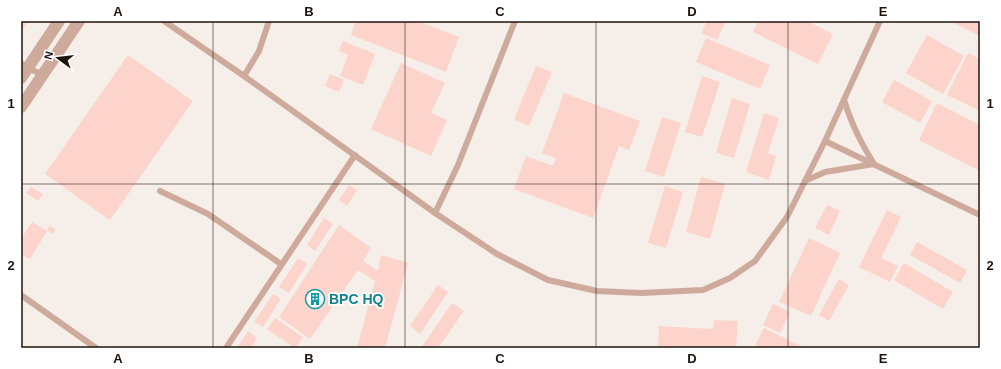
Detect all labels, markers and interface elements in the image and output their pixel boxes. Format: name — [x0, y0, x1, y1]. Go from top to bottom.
text: A — [113, 4, 123, 19]
text: B — [304, 4, 314, 19]
text: C — [495, 4, 505, 19]
text: D — [687, 4, 697, 19]
text: E — [879, 4, 888, 19]
north arrow — [38, 38, 78, 78]
text: N — [42, 50, 55, 61]
text: 1 — [7, 96, 15, 111]
text: 1 — [986, 96, 994, 111]
text: 2 — [7, 258, 15, 273]
text: 2 — [986, 258, 994, 273]
building icon: BPC HQ — [304, 288, 326, 310]
place label: BPC HQ — [329, 291, 384, 307]
text: A — [113, 351, 123, 366]
text: B — [304, 351, 314, 366]
text: C — [495, 351, 505, 366]
text: D — [687, 351, 697, 366]
text: E — [879, 351, 888, 366]

